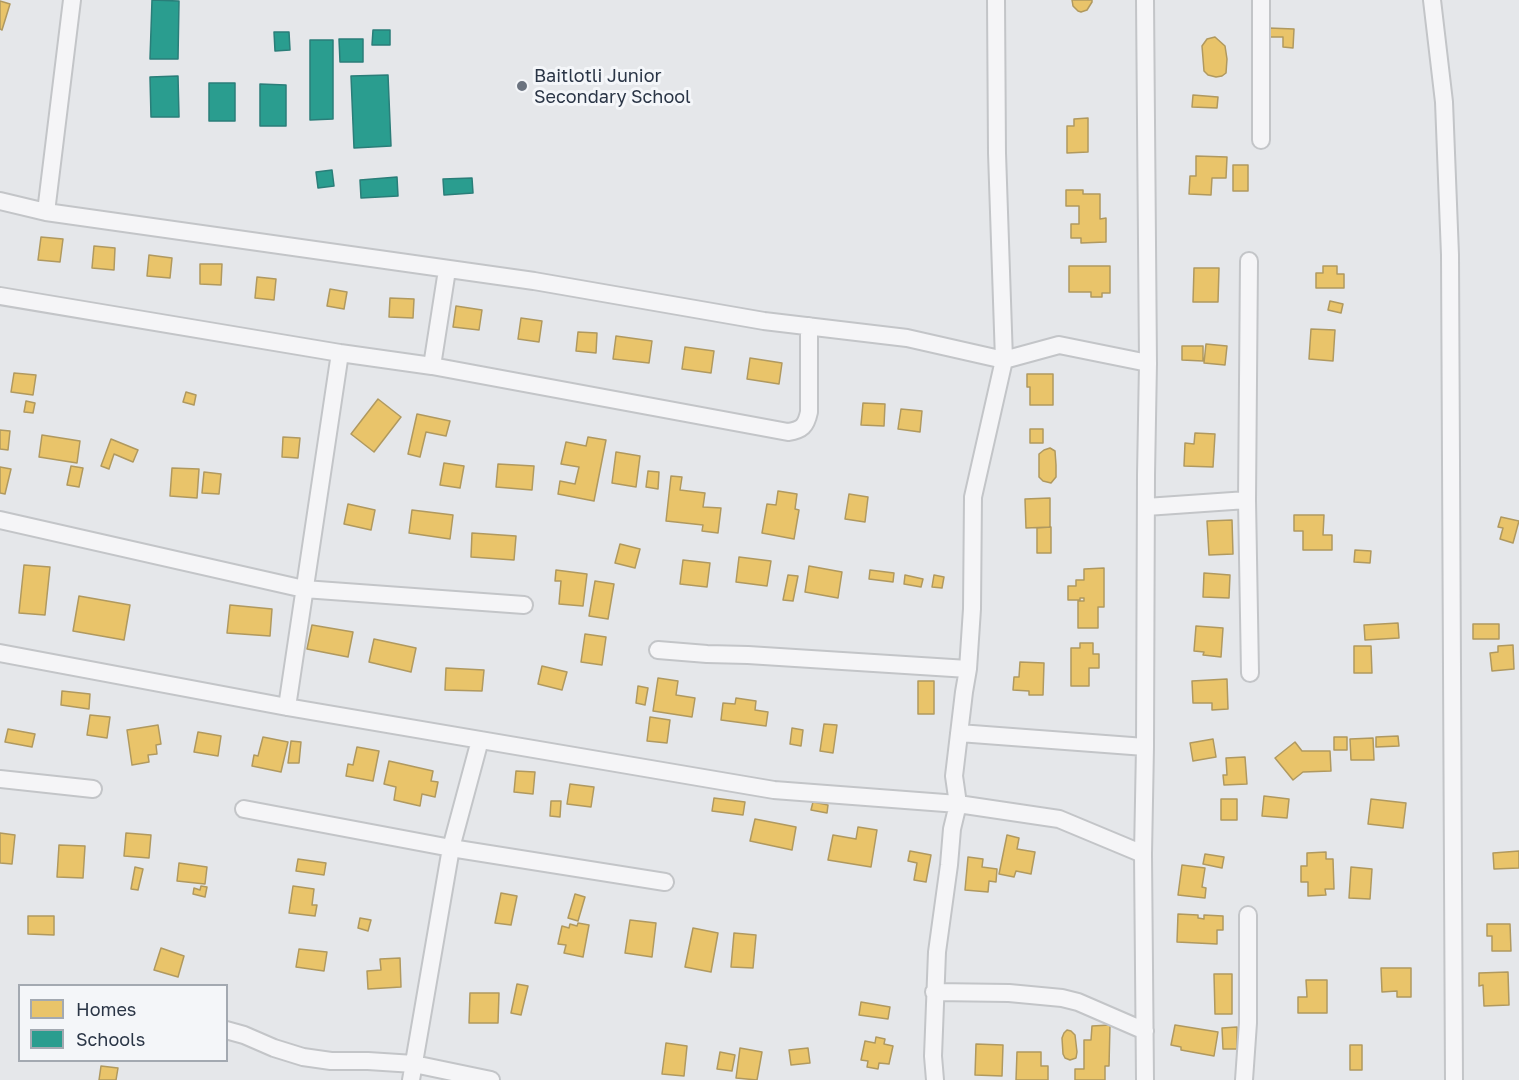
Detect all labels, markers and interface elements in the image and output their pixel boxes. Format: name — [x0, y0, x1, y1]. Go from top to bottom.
place label: Baitlotli Junior Secondary School — [534, 65, 691, 107]
marker: Baitlotli Junior Secondary School — [515, 79, 529, 93]
legend — [18, 984, 228, 1062]
text: Homes — [76, 998, 136, 1020]
text: Schools — [76, 1028, 145, 1050]

